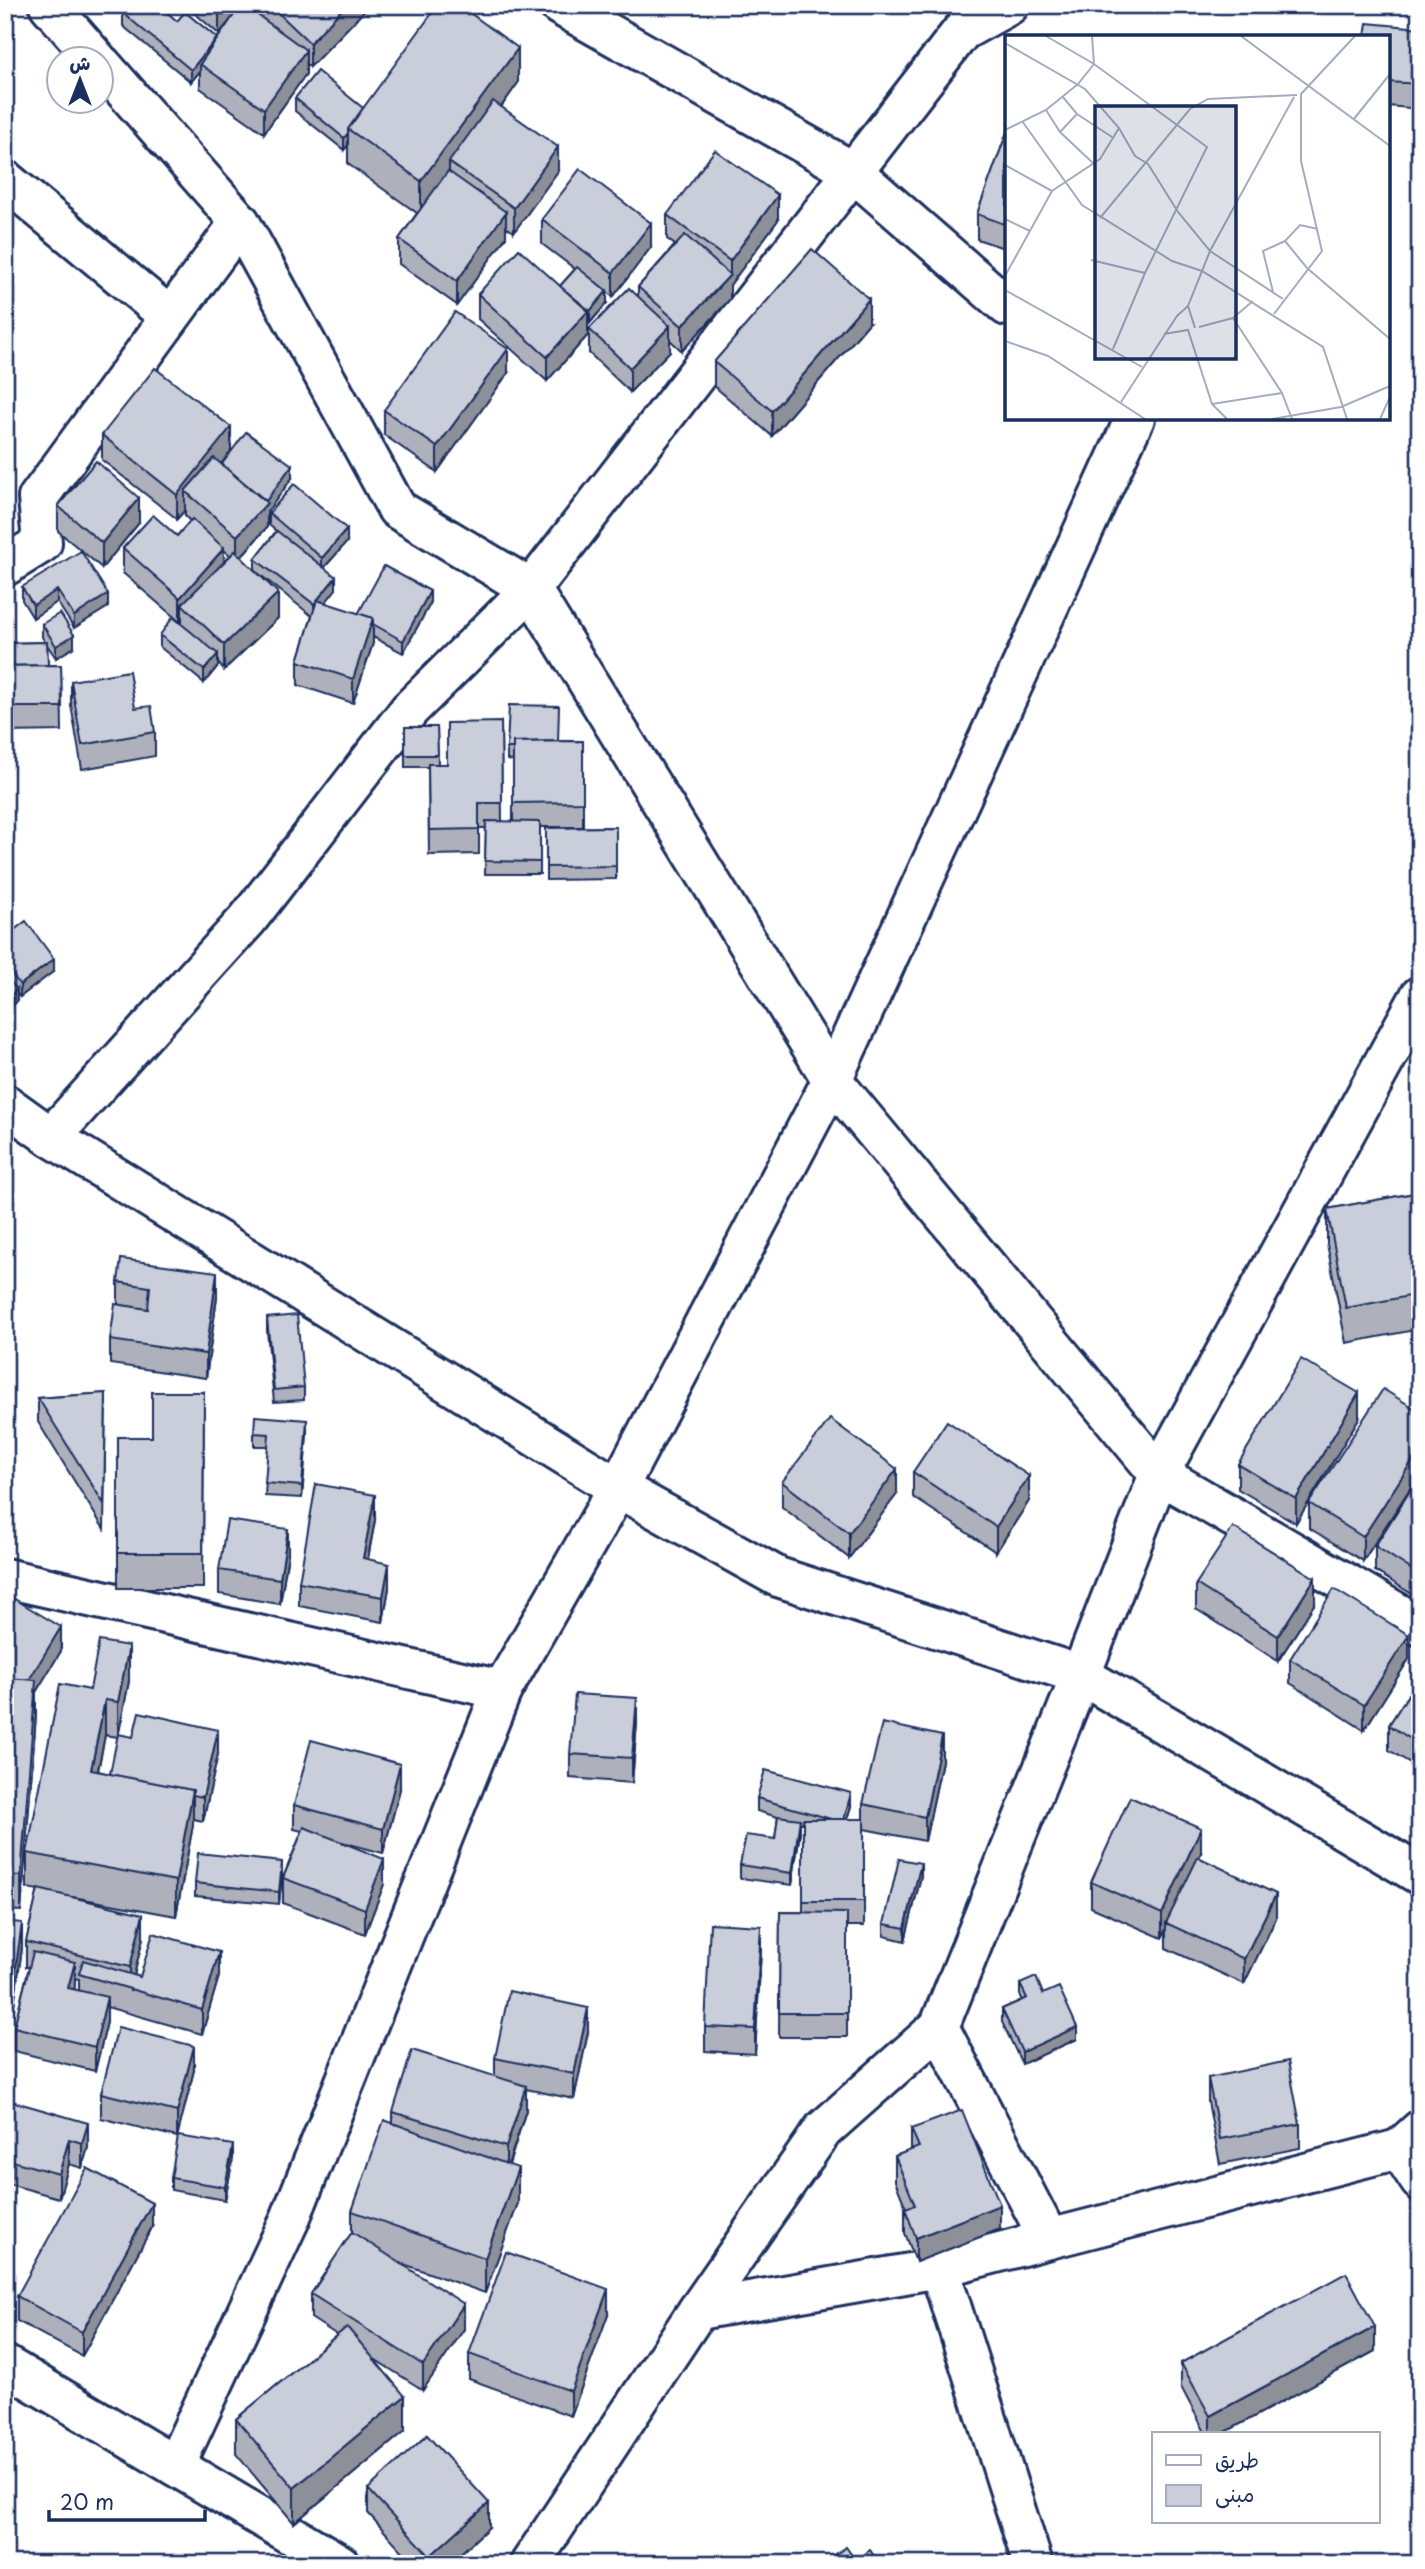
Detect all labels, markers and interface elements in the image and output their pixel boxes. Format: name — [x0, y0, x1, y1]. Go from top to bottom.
inset map — [1005, 35, 1390, 420]
north arrow — [46, 46, 116, 116]
text: ش — [70, 48, 91, 76]
legend — [1152, 2432, 1380, 2524]
text: طريق — [1215, 2443, 1259, 2475]
text: مبنى — [1215, 2477, 1254, 2509]
scale bar — [49, 2478, 205, 2522]
text: 20 m — [60, 2485, 114, 2517]

